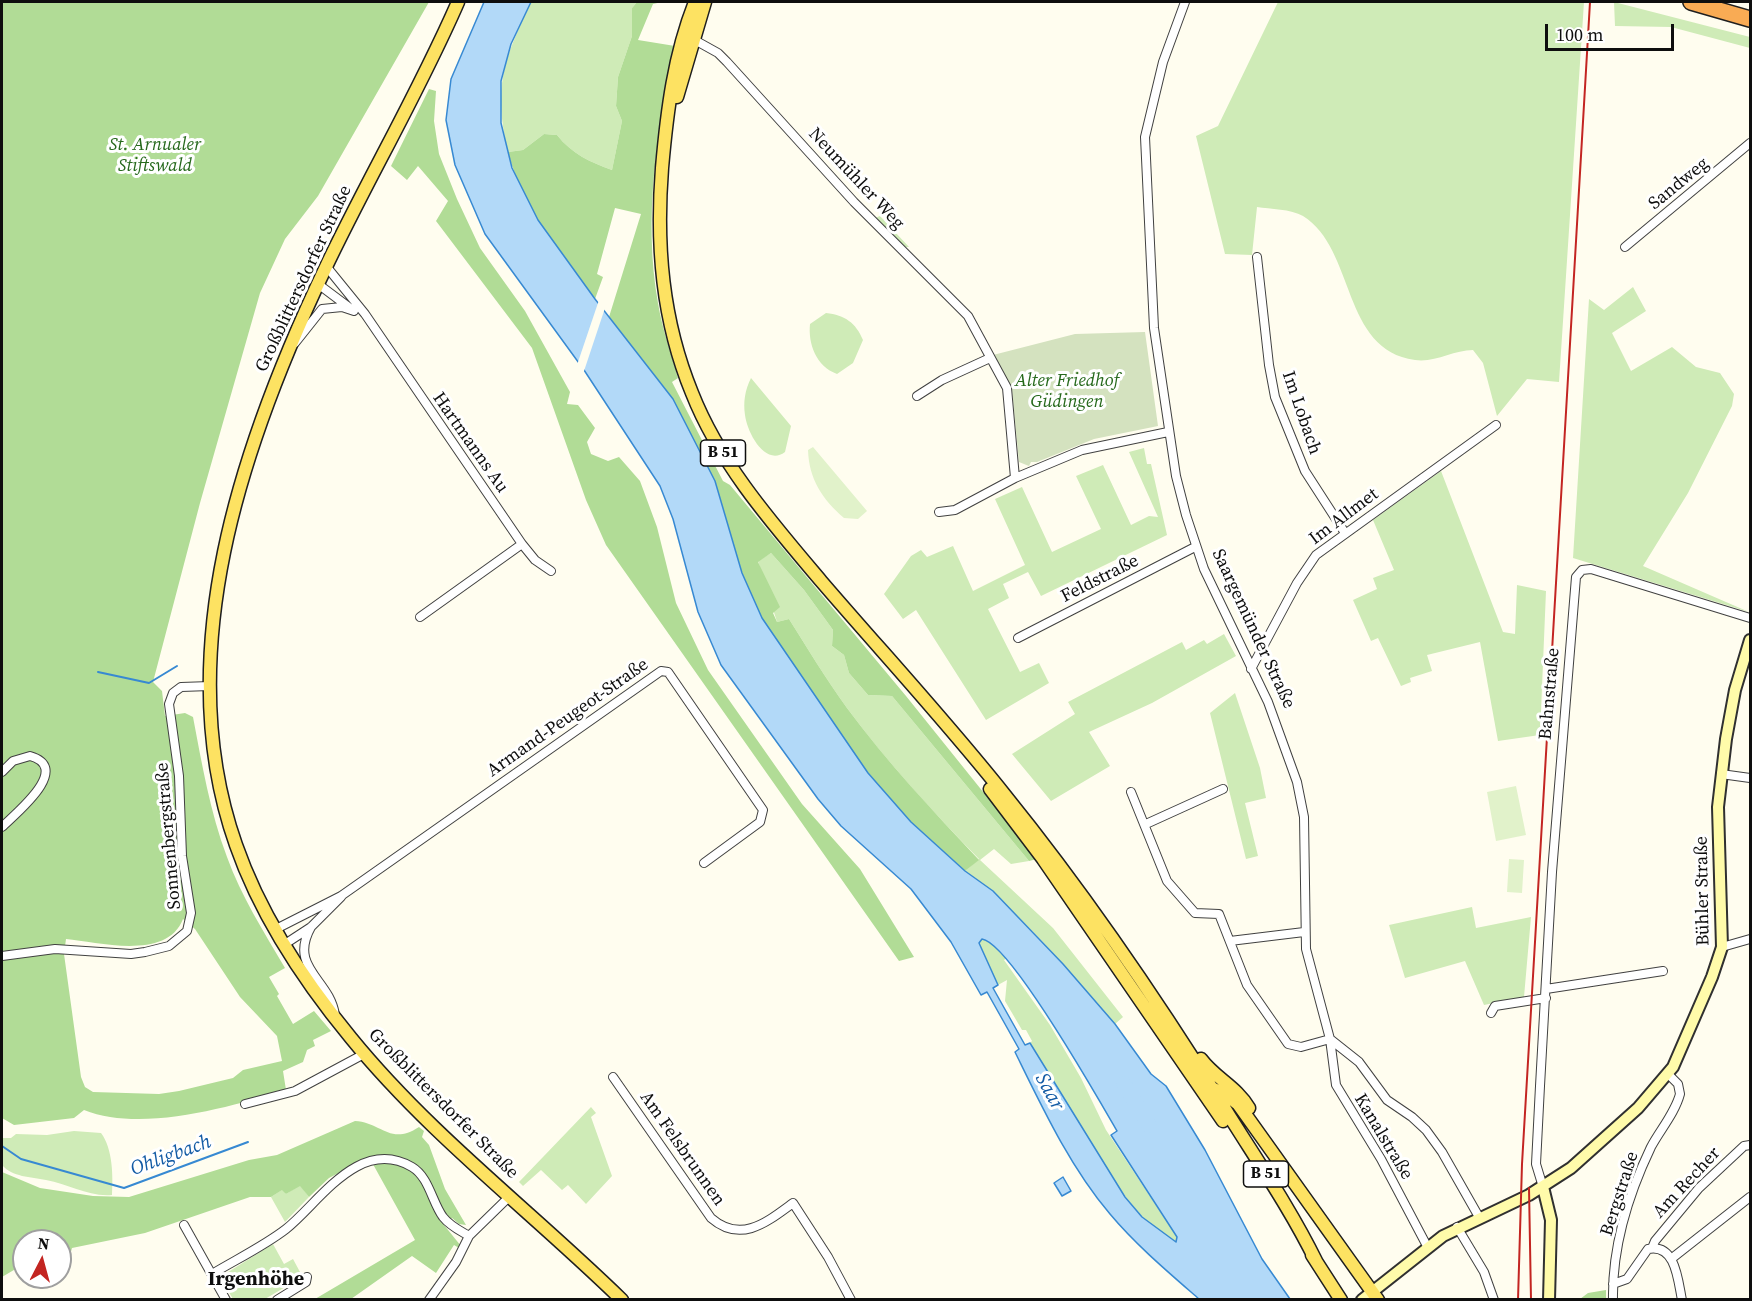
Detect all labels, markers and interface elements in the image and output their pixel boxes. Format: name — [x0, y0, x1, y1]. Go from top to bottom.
scale bar — [1548, 12, 1677, 50]
text: 100 m — [1556, 22, 1603, 47]
street label: Neumühler Weg — [803, 124, 909, 234]
park label: St. Arnualer Stiftswald — [109, 134, 201, 176]
street label: Sandweg — [1645, 153, 1713, 215]
street label: Großblittersdorfer Straße — [251, 182, 357, 376]
street label: Im Lobach — [1277, 369, 1325, 457]
park label: Alter Friedhof Güdingen — [1015, 370, 1119, 412]
street label: Hartmanns Au — [427, 389, 513, 497]
road number: B 51 — [700, 440, 746, 466]
street label: Im Allmet — [1305, 484, 1383, 550]
street label: Saargemünder Straße — [1207, 546, 1299, 712]
street label: Feldstraße — [1058, 550, 1142, 608]
street label: Bahnstraße — [1535, 647, 1565, 741]
street label: Armand-Peugeot-Straße — [483, 654, 653, 782]
street label: Sonnenbergstraße — [152, 762, 186, 910]
street label: Bühler Straße — [1691, 836, 1715, 946]
street label: Großblittersdorfer Straße — [363, 1024, 523, 1184]
water label: Saar — [1029, 1069, 1069, 1115]
street label: Am Felsbrunnen — [635, 1088, 729, 1210]
street label: Kanalstraße — [1349, 1090, 1417, 1184]
water label: Ohligbach — [127, 1130, 215, 1182]
street label: Am Recher — [1649, 1143, 1725, 1223]
street label: Bergstraße — [1596, 1149, 1644, 1239]
road number: B 51 — [1244, 1161, 1288, 1187]
north arrow — [12, 1229, 72, 1289]
text: N — [37, 1232, 51, 1255]
district label: Irgenhöhe — [208, 1268, 304, 1292]

